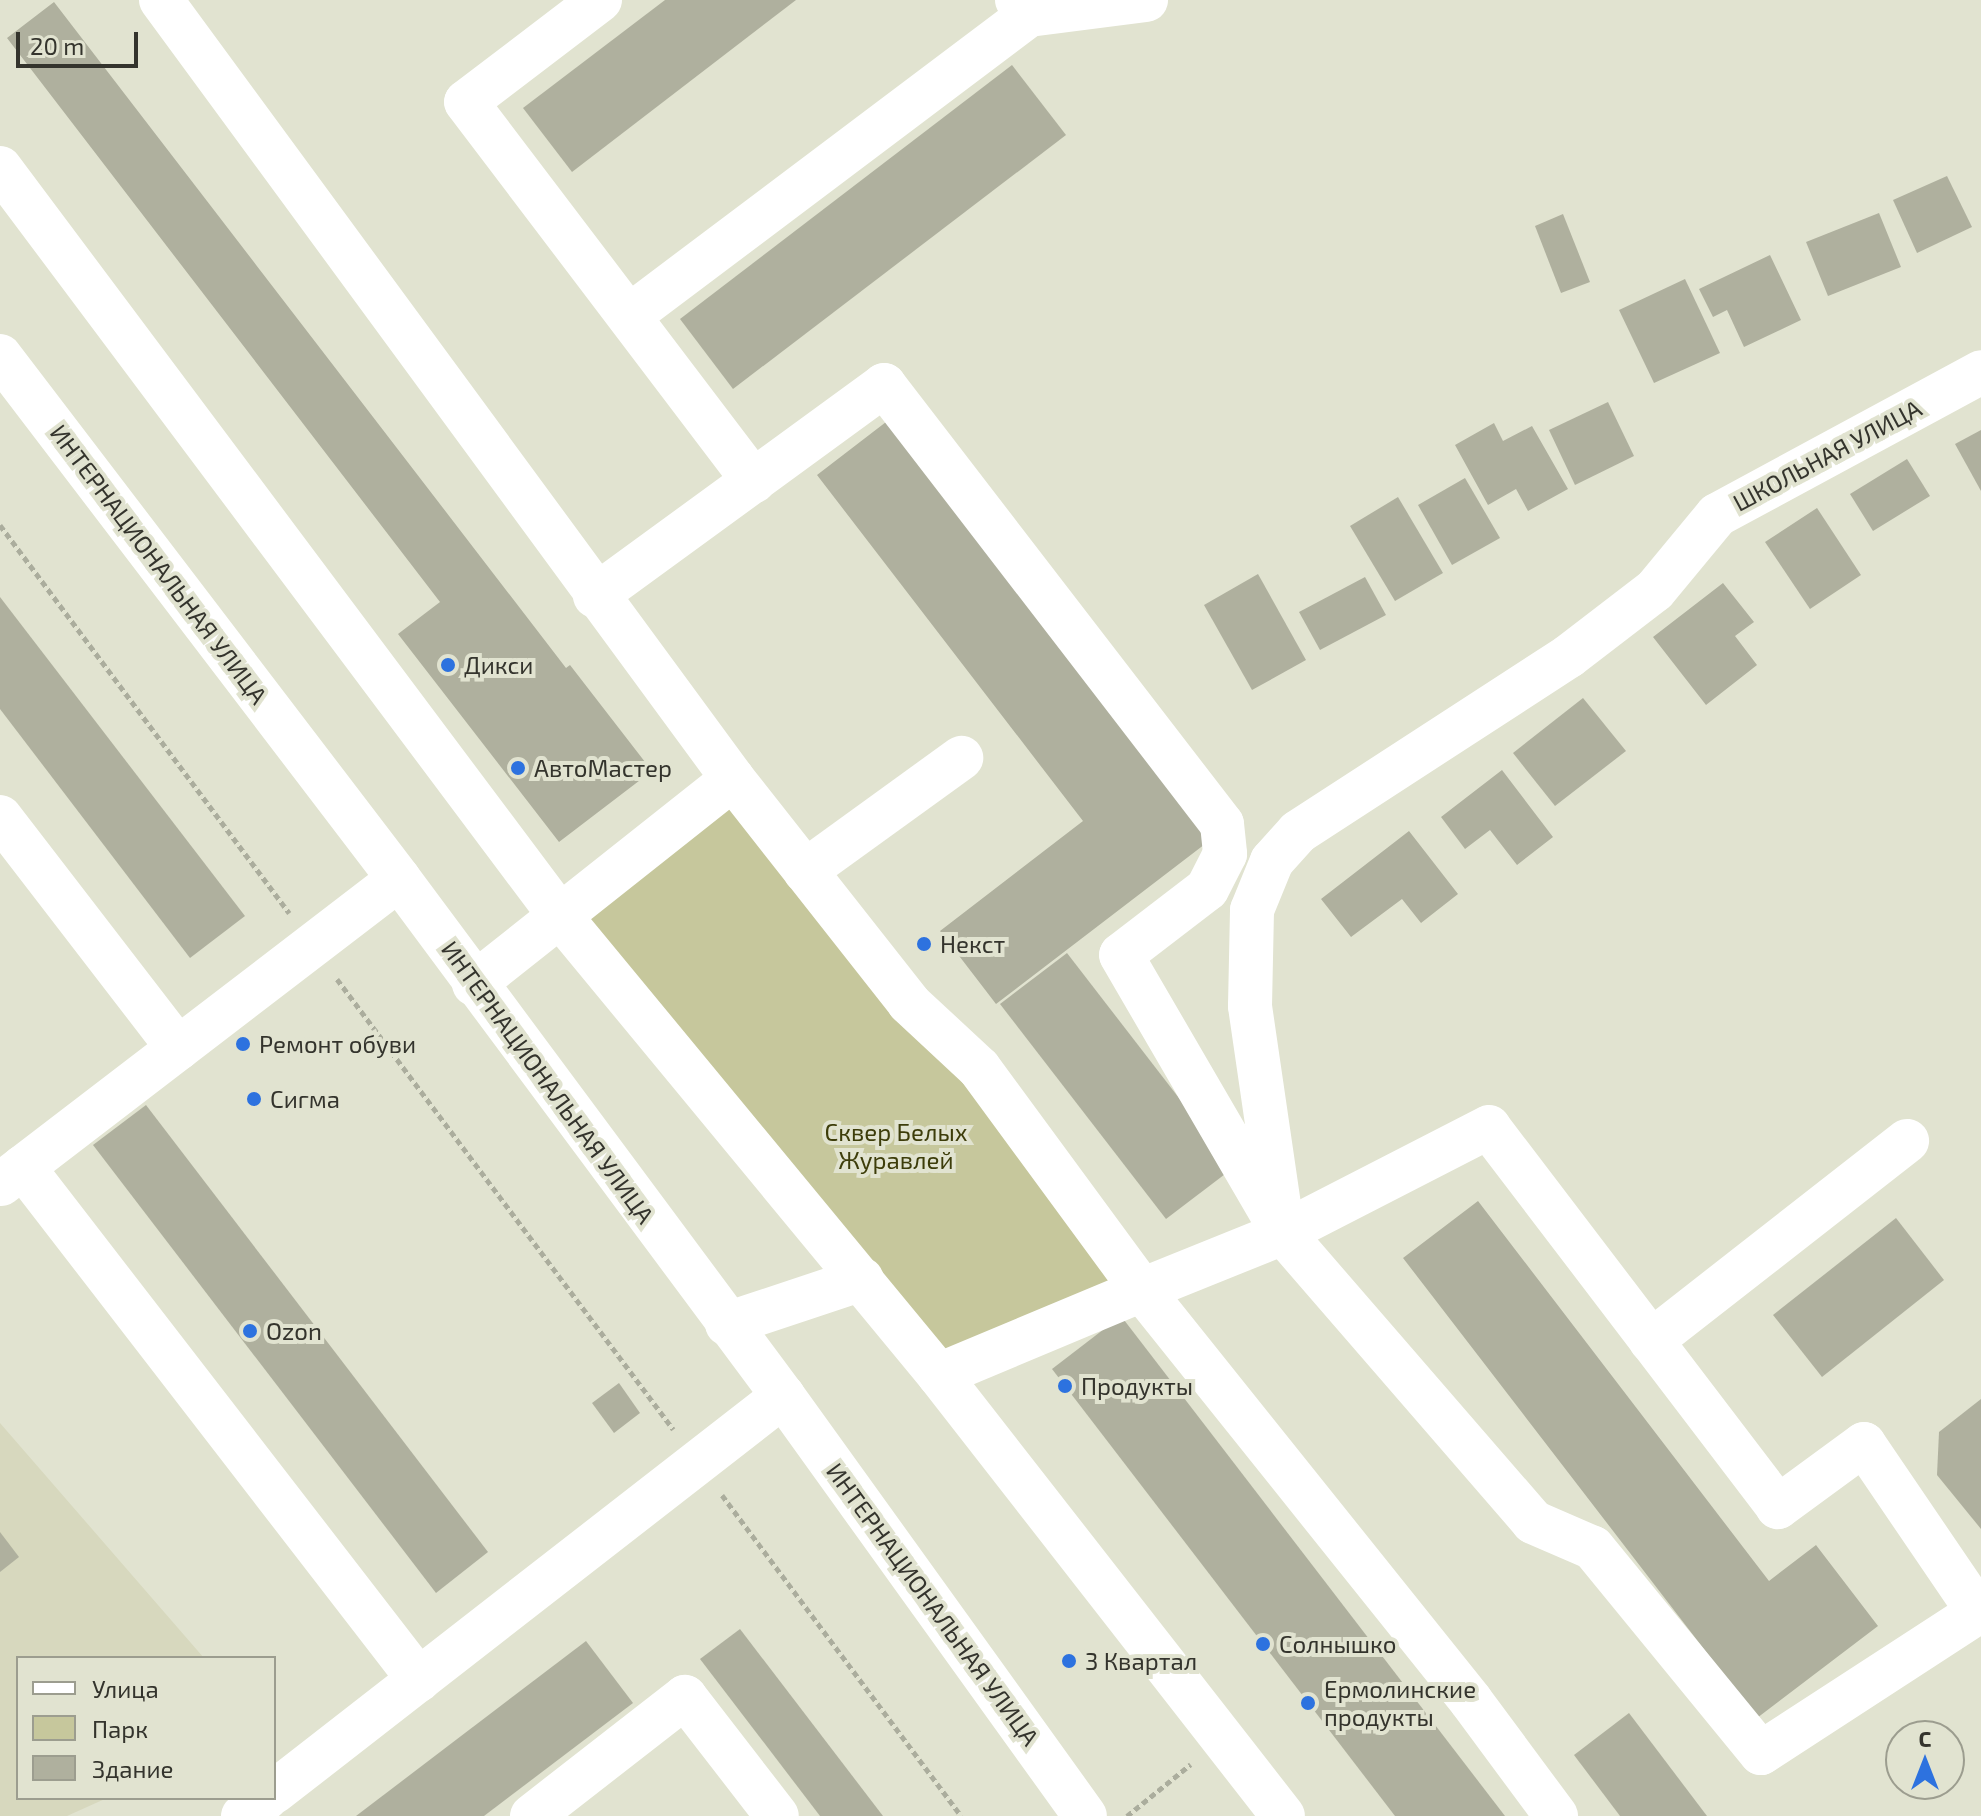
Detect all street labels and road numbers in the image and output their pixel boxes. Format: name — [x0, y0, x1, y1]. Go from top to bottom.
street label: ШКОЛЬНАЯ УЛИЦА — [1728, 393, 1926, 517]
street label: ИНТЕРНАЦИОНАЛЬНАЯ УЛИЦА — [44, 419, 274, 709]
street label: ИНТЕРНАЦИОНАЛЬНАЯ УЛИЦА — [436, 935, 660, 1229]
street label: ИНТЕРНАЦИОНАЛЬНАЯ УЛИЦА — [821, 1457, 1045, 1751]

